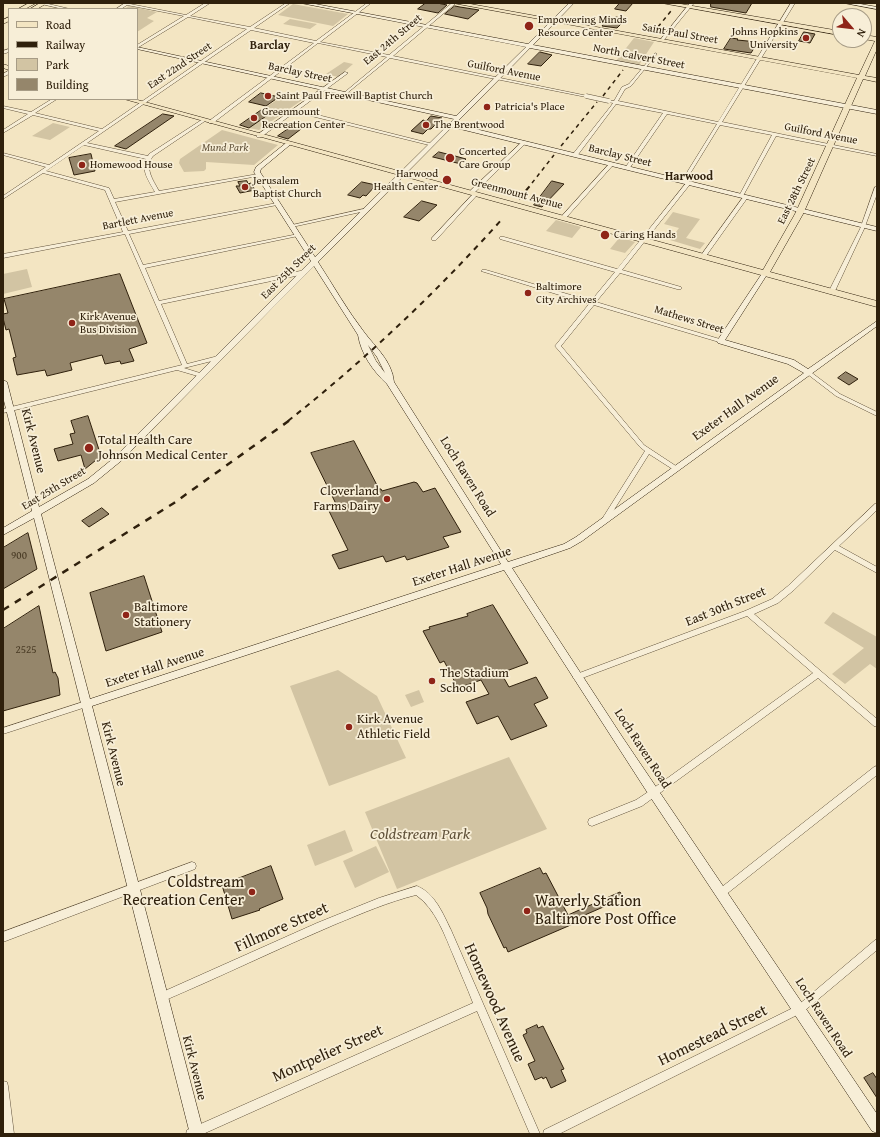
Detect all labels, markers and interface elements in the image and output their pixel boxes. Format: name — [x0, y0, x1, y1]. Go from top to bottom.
legend — [8, 8, 138, 100]
north arrow — [832, 8, 872, 48]
street label: East 24th Street — [361, 12, 425, 68]
place label: Empowering Minds Resource Center — [538, 13, 627, 39]
text: Road — [46, 16, 71, 33]
marker: Empowering Minds Resource Center — [523, 20, 535, 32]
street label: Saint Paul Street — [641, 21, 719, 47]
place label: Johns Hopkins University — [732, 25, 798, 51]
text: N — [853, 26, 871, 40]
marker: Johns Hopkins University — [801, 33, 811, 43]
text: Railway — [46, 36, 85, 53]
district label: Barclay — [250, 39, 290, 53]
street label: East 22nd Street — [146, 40, 214, 92]
street label: North Calvert Street — [592, 42, 686, 72]
text: Park — [46, 56, 69, 73]
street label: Guilford Avenue — [466, 57, 542, 85]
street label: Barclay Street — [267, 60, 333, 86]
text: Building — [46, 76, 89, 93]
place label: Saint Paul Freewill Baptist Church — [276, 89, 433, 103]
marker: Saint Paul Freewill Baptist Church — [263, 91, 273, 101]
place label: Patricia's Place — [495, 100, 565, 114]
marker: Patricia's Place — [482, 102, 492, 112]
place label: Greenmount Recreation Center — [262, 105, 345, 131]
marker: Greenmount Recreation Center — [249, 113, 259, 123]
place label: The Brentwood — [434, 118, 504, 132]
marker: The Brentwood — [421, 120, 431, 130]
street label: Guilford Avenue — [783, 120, 859, 148]
park label: Mund Park — [202, 141, 248, 155]
street label: Barclay Street — [587, 142, 653, 170]
place label: Concerted Care Group — [459, 145, 510, 171]
marker: Concerted Care Group — [444, 152, 456, 164]
street label: East 28th Street — [775, 156, 819, 226]
place label: Homewood House — [90, 158, 173, 172]
marker: Homewood House — [77, 160, 87, 170]
place label: Harwood Health Center — [374, 167, 438, 193]
district label: Harwood — [665, 170, 713, 184]
place label: Jerusalem Baptist Church — [253, 174, 321, 200]
marker: Harwood Health Center — [441, 174, 453, 186]
street label: Greenmount Avenue — [470, 175, 564, 213]
marker: Jerusalem Baptist Church — [240, 182, 250, 192]
street label: Bartlett Avenue — [101, 207, 175, 233]
place label: Caring Hands — [614, 228, 676, 242]
marker: Caring Hands — [599, 229, 611, 241]
street label: East 25th Street — [259, 242, 319, 302]
place label: Baltimore City Archives — [536, 280, 597, 306]
marker: Baltimore City Archives — [523, 288, 533, 298]
street label: Mathews Street — [653, 303, 725, 337]
place label: Kirk Avenue Bus Division — [80, 310, 137, 336]
marker: Kirk Avenue Bus Division — [67, 318, 77, 328]
street label: Exeter Hall Avenue — [690, 371, 782, 445]
street label: Kirk Avenue — [17, 407, 49, 475]
place label: Total Health Care Johnson Medical Center — [98, 433, 228, 464]
street label: Loch Raven Road — [436, 434, 498, 520]
marker: Total Health Care Johnson Medical Center — [83, 442, 95, 454]
street label: East 25th Street — [20, 465, 88, 513]
place label: Cloverland Farms Dairy — [313, 484, 379, 515]
marker: Cloverland Farms Dairy — [382, 494, 392, 504]
street label: Exeter Hall Avenue — [411, 544, 513, 590]
house number: 900 — [11, 549, 27, 563]
street label: East 30th Street — [683, 584, 769, 630]
place label: Baltimore Stationery — [134, 600, 191, 631]
marker: Baltimore Stationery — [121, 610, 131, 620]
house number: 2525 — [15, 643, 37, 657]
street label: Exeter Hall Avenue — [104, 645, 206, 691]
place label: The Stadium School — [440, 666, 509, 697]
marker: The Stadium School — [427, 676, 437, 686]
street label: Loch Raven Road — [610, 706, 674, 792]
place label: Kirk Avenue Athletic Field — [357, 712, 430, 743]
street label: Kirk Avenue — [97, 720, 129, 788]
marker: Kirk Avenue Athletic Field — [344, 722, 354, 732]
park label: Coldstream Park — [370, 825, 470, 845]
place label: Coldstream Recreation Center — [123, 873, 244, 911]
marker: Coldstream Recreation Center — [247, 887, 257, 897]
place label: Waverly Station Baltimore Post Office — [535, 892, 676, 930]
street label: Fillmore Street — [232, 899, 332, 957]
marker: Waverly Station Baltimore Post Office — [522, 906, 532, 916]
street label: Homewood Avenue — [459, 941, 529, 1065]
street label: Loch Raven Road — [791, 975, 855, 1061]
street label: Homestead Street — [655, 1001, 771, 1071]
street label: Montpelier Street — [270, 1021, 386, 1087]
street label: Kirk Avenue — [178, 1034, 210, 1102]

